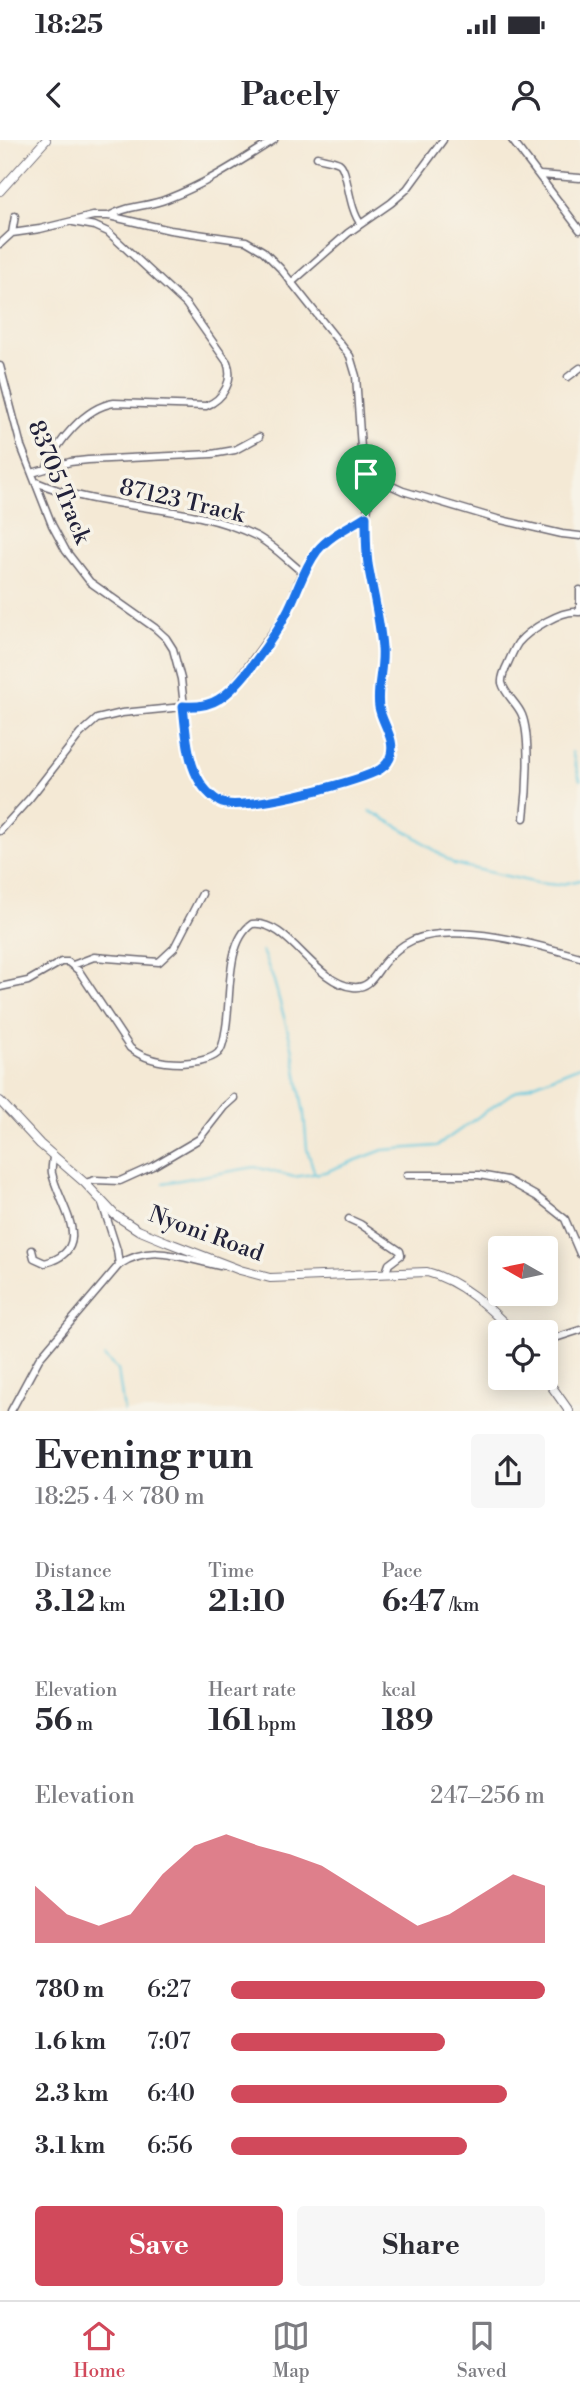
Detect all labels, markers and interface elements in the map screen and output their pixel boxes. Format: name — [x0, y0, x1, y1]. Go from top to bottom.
text: 18:25 — [35, 9, 103, 41]
text: Pacely — [241, 75, 339, 115]
icon: back — [35, 76, 73, 114]
icon: person — [507, 76, 545, 114]
street label: 83705 Track — [22, 416, 97, 549]
pin — [336, 444, 396, 516]
icon: arrive — [347, 455, 385, 493]
street label: 87123 Track — [117, 473, 248, 529]
street label: Nyoni Road — [145, 1200, 267, 1268]
north arrow — [488, 1236, 558, 1306]
map controls — [488, 1236, 558, 1390]
button: locate — [488, 1320, 558, 1390]
text: Evening run — [35, 1433, 253, 1480]
button: share — [471, 1434, 545, 1508]
text: 18:25 · 4 × 780 m — [35, 1483, 205, 1511]
text: Distance — [35, 1559, 112, 1583]
text: Time — [208, 1559, 254, 1583]
text: Pace — [382, 1559, 422, 1583]
text: 3.12 — [35, 1583, 95, 1621]
text: 21:10 — [208, 1583, 285, 1621]
text: 6:47 — [382, 1583, 445, 1621]
text: km — [95, 1593, 126, 1617]
text: /km — [445, 1593, 479, 1617]
text: Elevation — [35, 1678, 117, 1702]
text: Heart rate — [208, 1678, 296, 1702]
text: kcal — [382, 1678, 416, 1702]
text: 56 — [35, 1702, 73, 1740]
text: 161 — [208, 1702, 254, 1740]
text: 189 — [382, 1702, 434, 1740]
text: m — [73, 1712, 93, 1736]
text: bpm — [254, 1712, 296, 1736]
text: Elevation — [35, 1782, 135, 1810]
text: 247–256 m — [430, 1782, 545, 1810]
text: 780 m — [35, 1976, 104, 2004]
text: 6:27 — [147, 1976, 191, 2004]
text: 1.6 km — [35, 2028, 106, 2056]
text: 7:07 — [147, 2028, 191, 2056]
text: 2.3 km — [35, 2080, 108, 2108]
text: 6:40 — [147, 2080, 195, 2108]
text: 3.1 km — [35, 2132, 105, 2160]
text: 6:56 — [147, 2132, 193, 2160]
button: Save — [35, 2206, 283, 2286]
button: Share — [297, 2206, 545, 2286]
tab: Home — [73, 2317, 125, 2383]
tab: Map — [272, 2317, 310, 2383]
tab: Saved — [457, 2317, 507, 2383]

